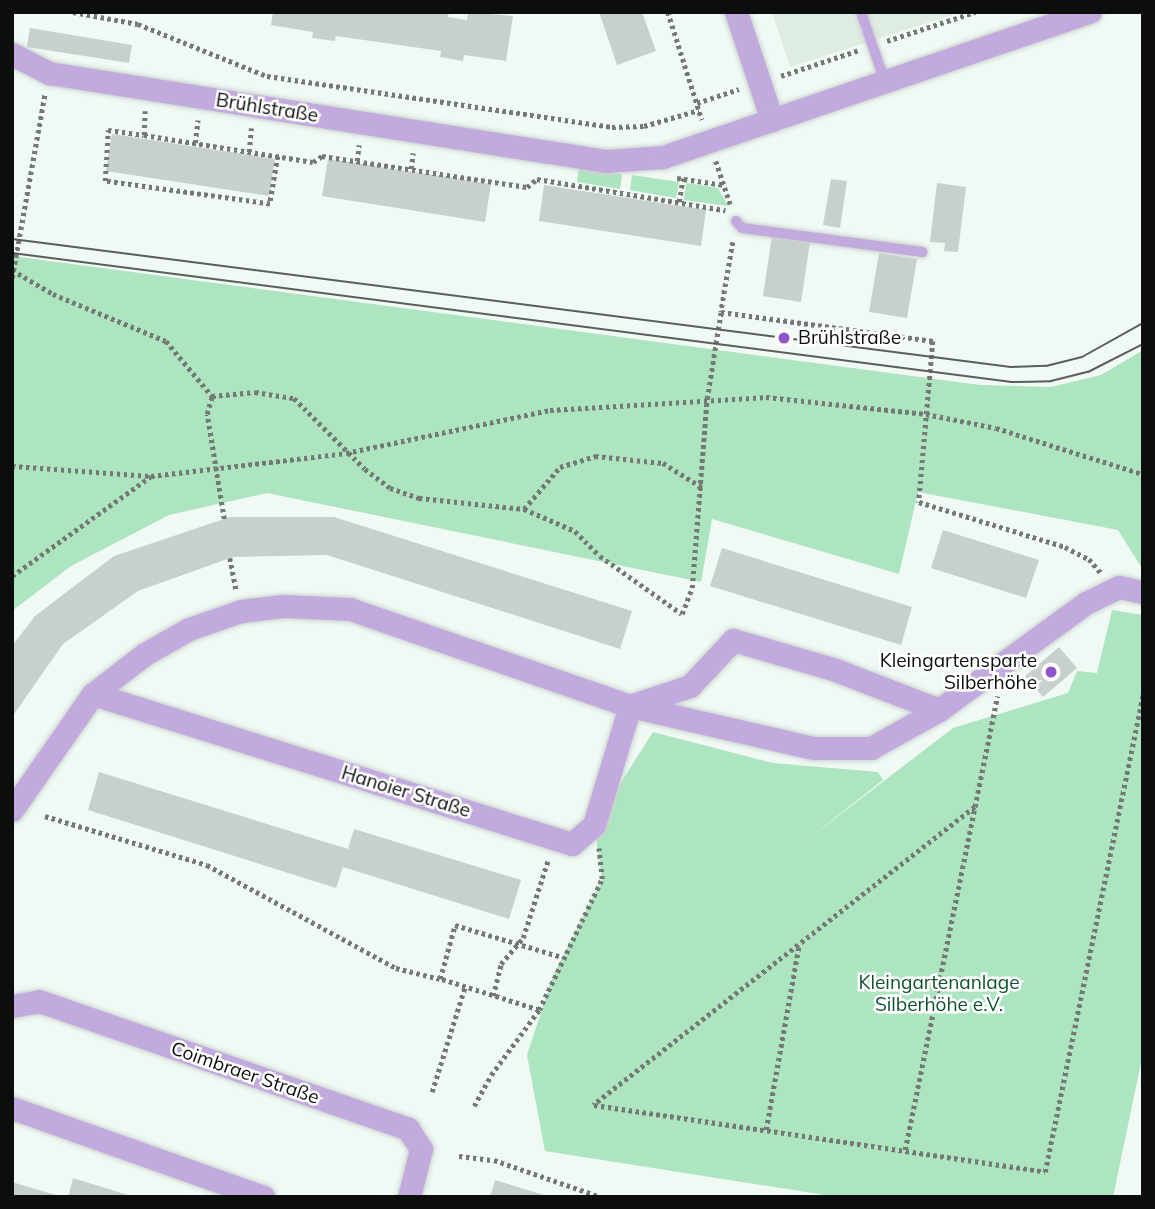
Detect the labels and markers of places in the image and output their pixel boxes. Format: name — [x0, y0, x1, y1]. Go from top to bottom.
place label: Brühlstraße — [798, 327, 901, 349]
marker: Brühlstraße — [776, 330, 792, 346]
place label: Kleingartensparte Silberhöhe — [880, 650, 1037, 694]
marker: Kleingartensparte Silberhöhe — [1043, 664, 1059, 680]

